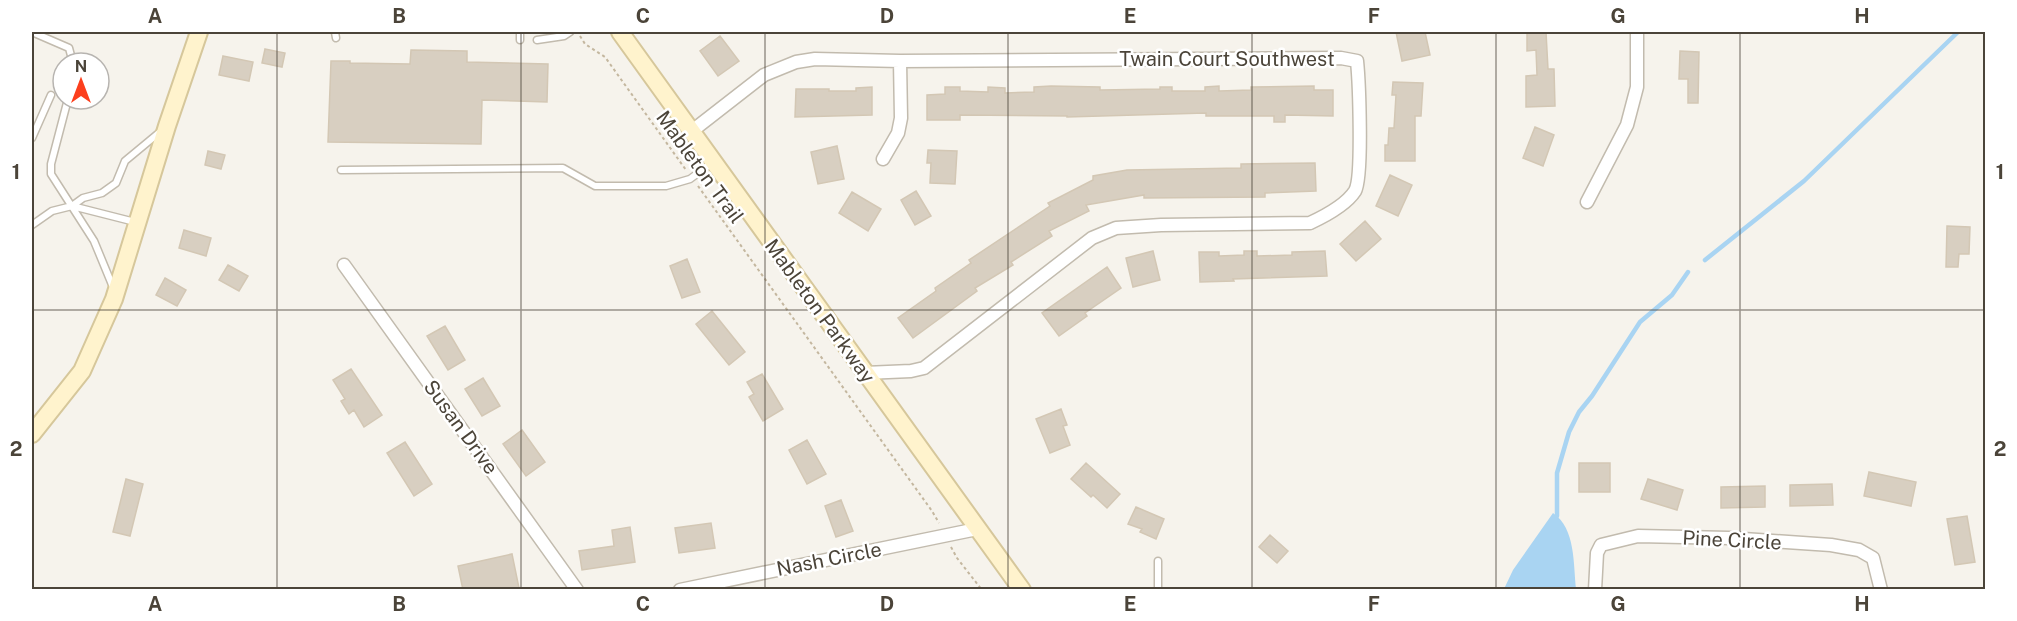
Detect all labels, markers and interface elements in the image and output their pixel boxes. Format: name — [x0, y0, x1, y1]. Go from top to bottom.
text: A — [148, 4, 162, 28]
text: B — [392, 4, 406, 28]
text: C — [636, 4, 650, 28]
text: D — [880, 4, 894, 28]
text: E — [1124, 4, 1136, 28]
text: F — [1368, 4, 1380, 28]
text: G — [1610, 4, 1626, 28]
text: H — [1854, 4, 1870, 28]
street label: Twain Court Southwest — [1119, 47, 1335, 71]
north arrow — [51, 51, 111, 111]
text: N — [75, 57, 87, 76]
street label: Mableton Trail — [651, 106, 749, 228]
text: 1 — [12, 160, 20, 184]
text: 1 — [1996, 160, 2004, 184]
street label: Mableton Parkway — [760, 234, 880, 388]
street label: Susan Drive — [419, 375, 503, 479]
text: 2 — [10, 437, 22, 461]
text: 2 — [1994, 437, 2006, 461]
street label: Pine Circle — [1682, 525, 1782, 555]
street label: Nash Circle — [774, 537, 884, 581]
text: A — [148, 592, 162, 616]
text: B — [392, 592, 406, 616]
text: C — [636, 592, 650, 616]
text: D — [880, 592, 894, 616]
text: E — [1124, 592, 1136, 616]
text: F — [1368, 592, 1380, 616]
text: G — [1610, 592, 1626, 616]
text: H — [1854, 592, 1870, 616]

